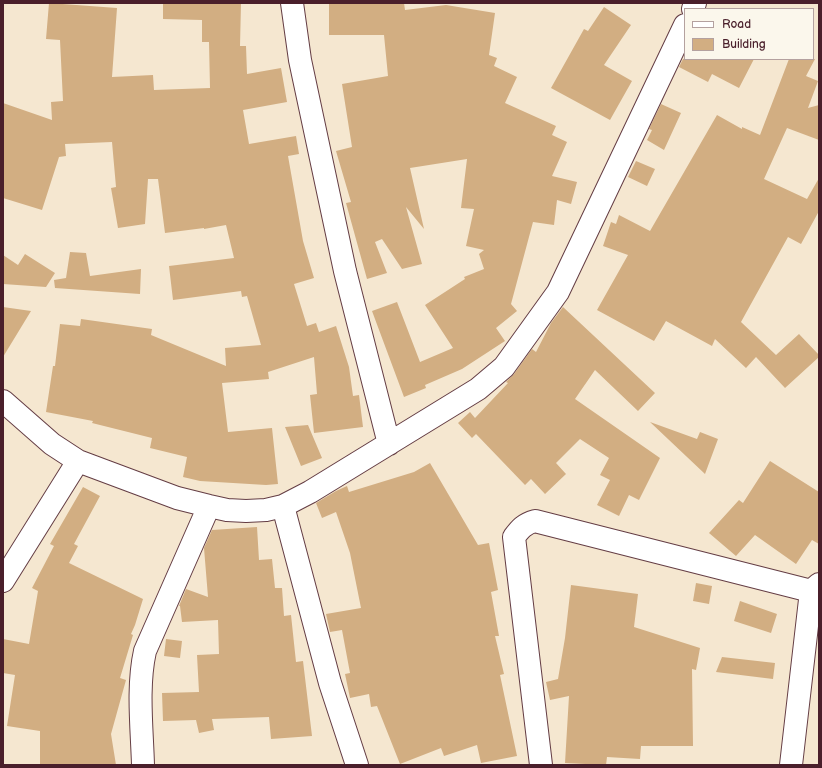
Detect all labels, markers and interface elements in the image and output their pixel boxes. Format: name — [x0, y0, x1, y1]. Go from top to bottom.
legend — [684, 8, 814, 60]
text: Road — [722, 17, 751, 32]
text: Building — [722, 37, 766, 52]

